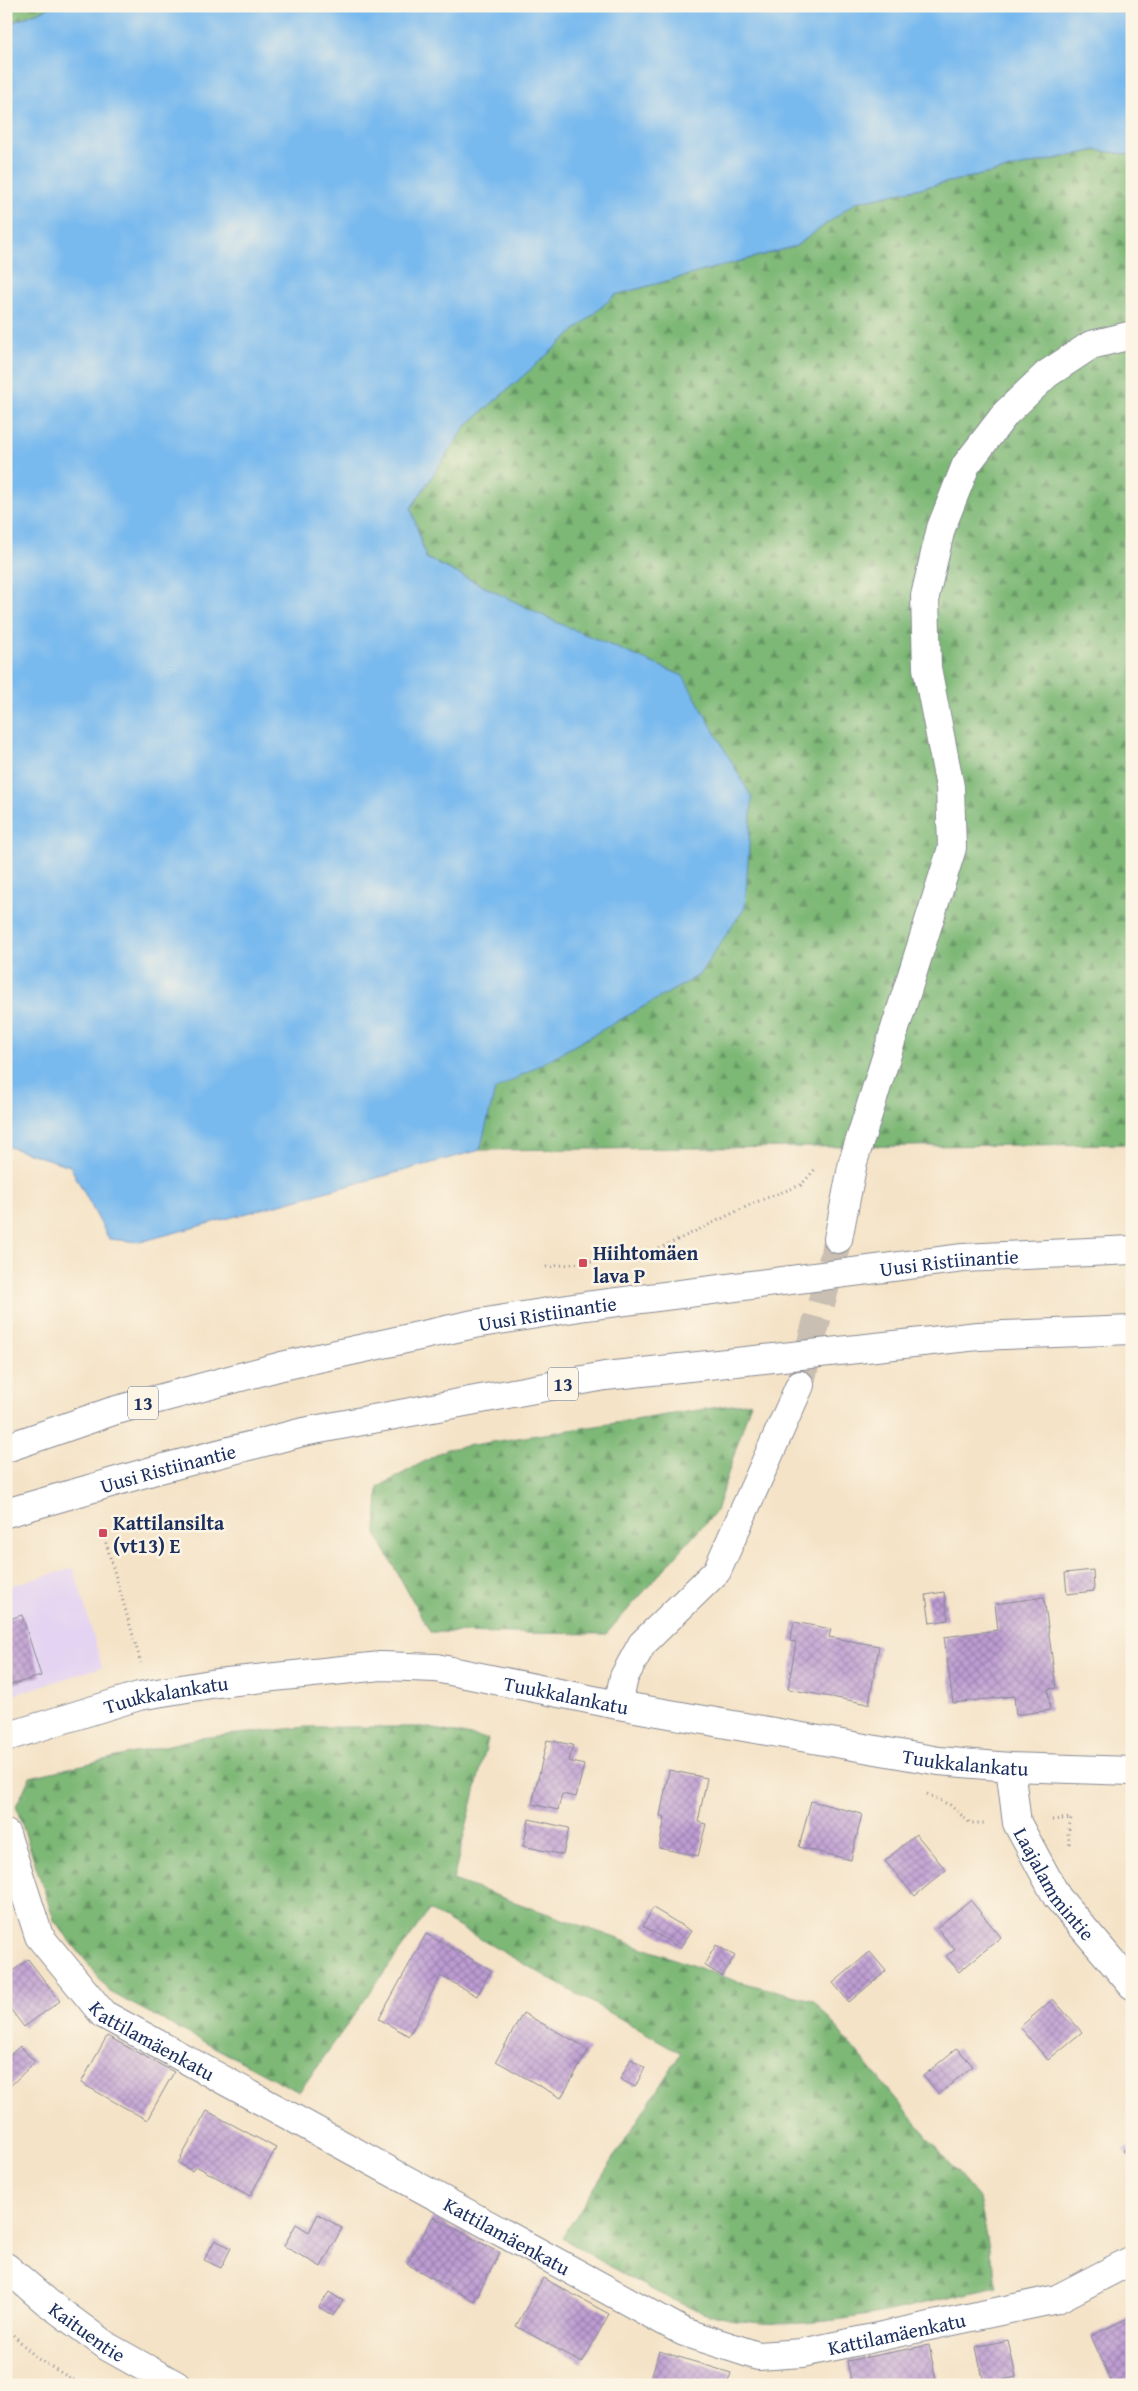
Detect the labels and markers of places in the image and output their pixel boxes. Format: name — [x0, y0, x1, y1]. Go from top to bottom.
place label: Hiihtomäen lava P — [593, 1238, 699, 1290]
marker: Hiihtomäen lava P — [577, 1257, 589, 1269]
place label: Kattilansilta (vt13) E — [113, 1508, 225, 1560]
marker: Kattilansilta (vt13) E — [97, 1527, 109, 1539]

